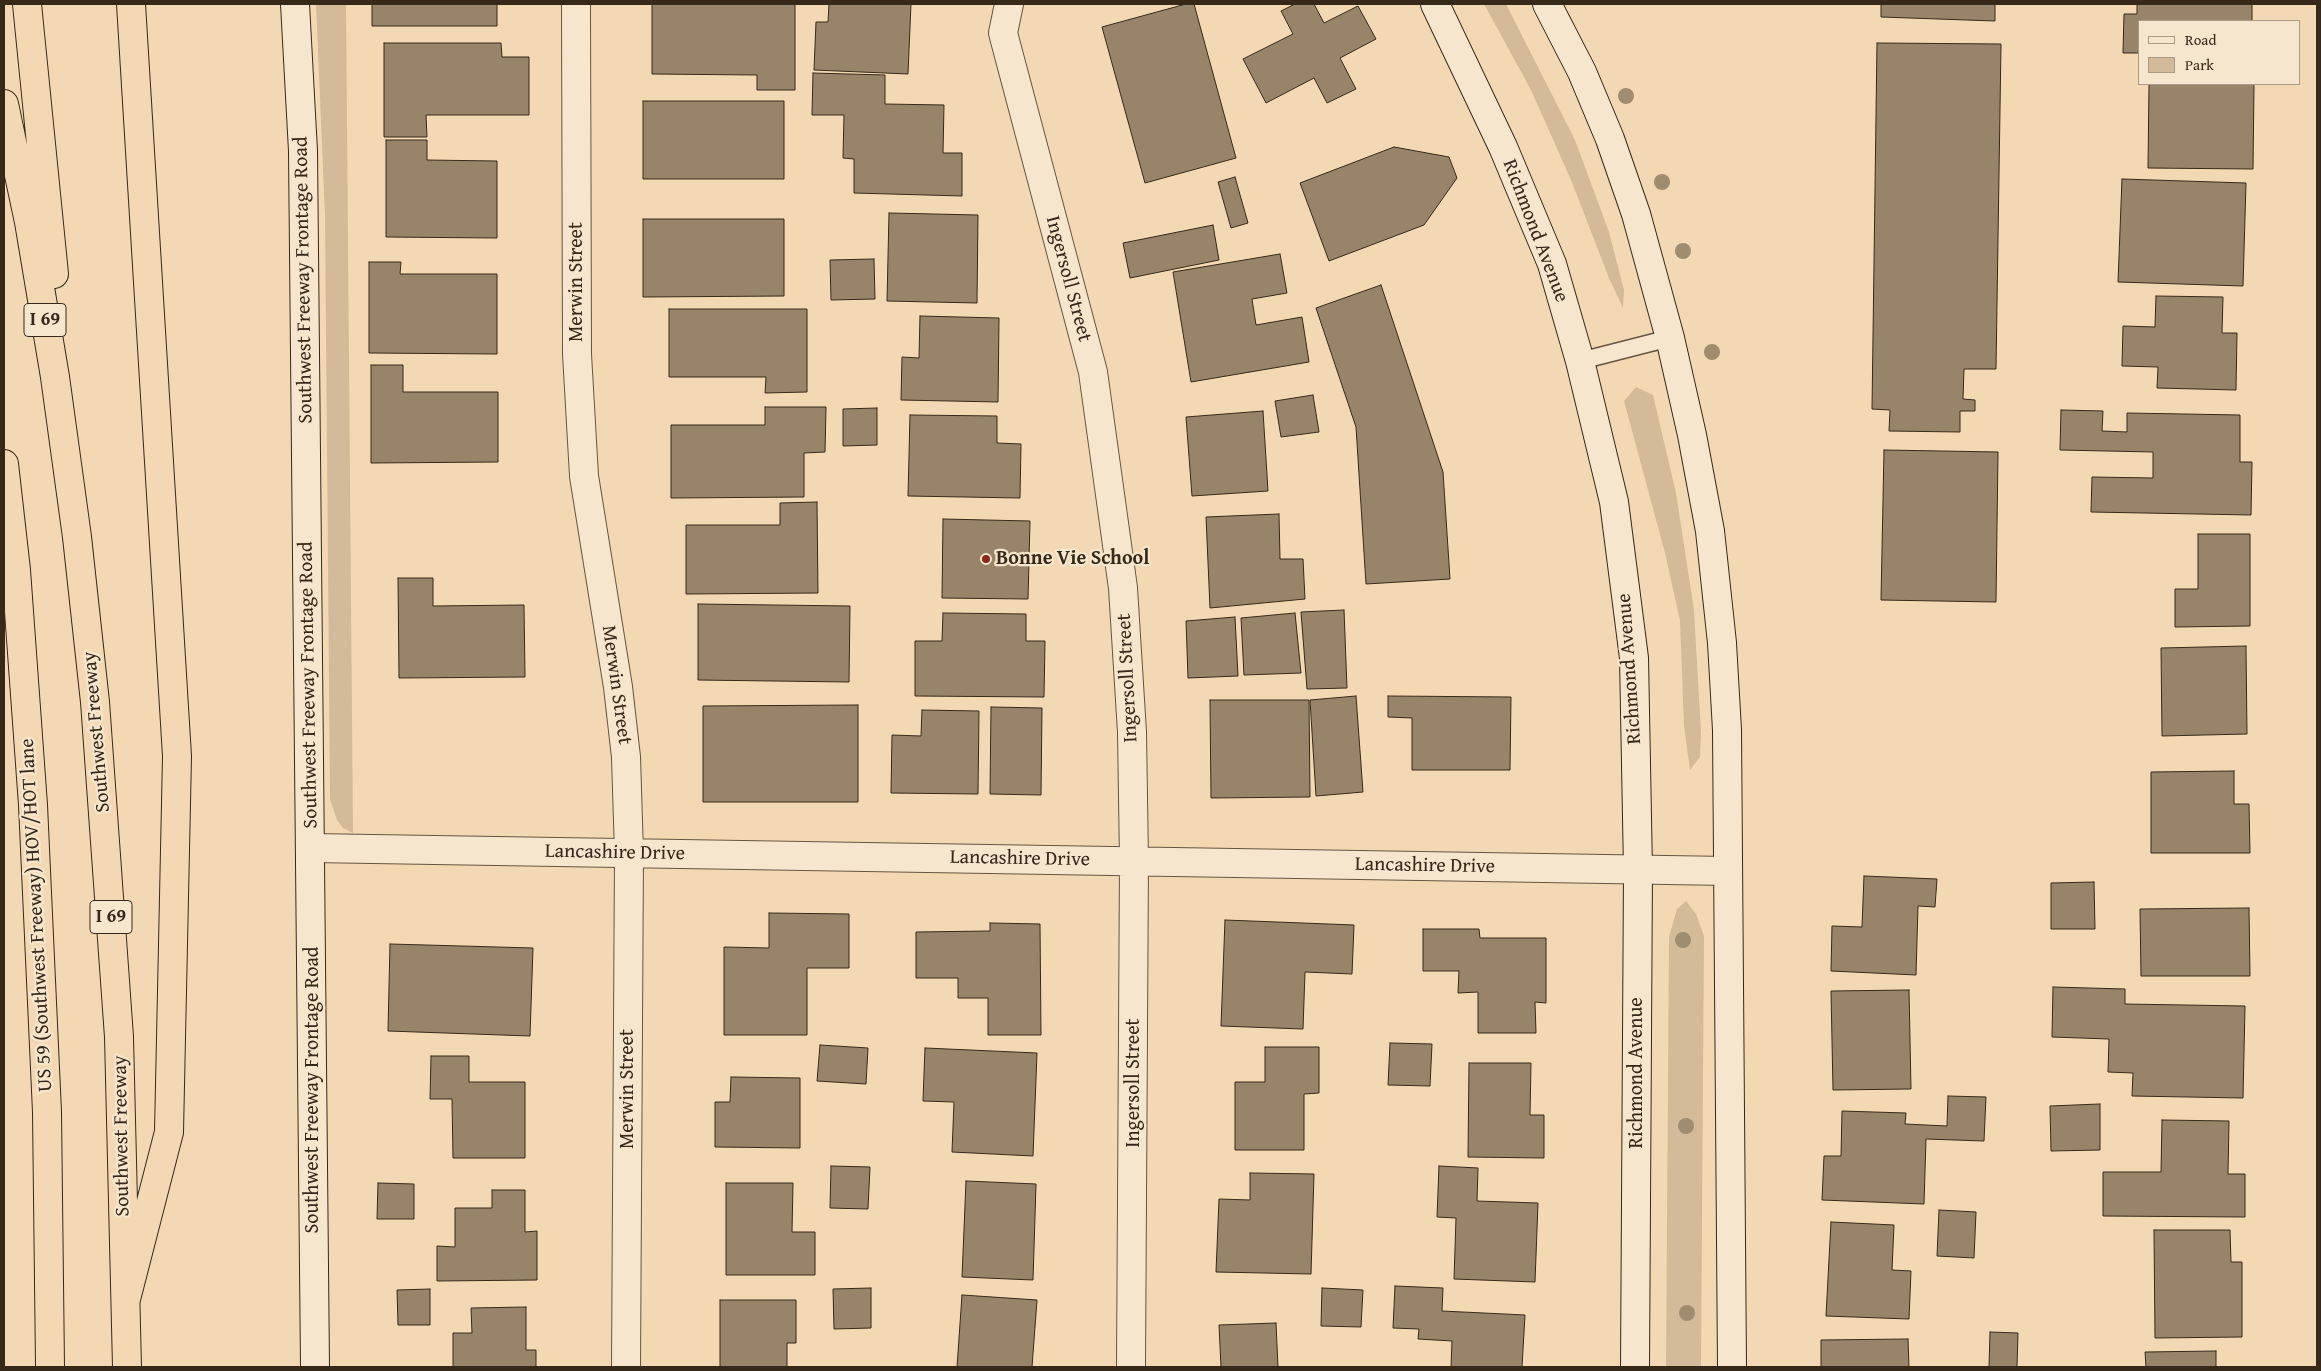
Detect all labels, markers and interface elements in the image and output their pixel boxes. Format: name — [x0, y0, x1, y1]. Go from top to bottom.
legend — [2138, 20, 2301, 85]
text: Road — [2185, 29, 2216, 50]
text: Park — [2185, 54, 2214, 75]
street label: Southwest Freeway Frontage Road — [289, 136, 319, 424]
street label: Richmond Avenue — [1497, 156, 1573, 306]
street label: Ingersoll Street — [1040, 213, 1096, 345]
street label: Merwin Street — [565, 222, 589, 342]
road number: I 69 — [24, 304, 66, 336]
street label: Southwest Freeway Frontage Road — [294, 541, 324, 829]
place label: Bonne Vie School — [996, 547, 1149, 571]
marker: Bonne Vie School — [980, 553, 992, 565]
street label: Richmond Avenue — [1613, 593, 1647, 745]
street label: Ingersoll Street — [1113, 613, 1143, 743]
street label: Merwin Street — [596, 624, 636, 746]
street label: Southwest Freeway — [78, 651, 116, 813]
street label: US 59 (Southwest Freeway) HOV/HOT lane — [16, 738, 58, 1092]
street label: Lancashire Drive — [545, 840, 685, 866]
street label: Lancashire Drive — [950, 846, 1090, 872]
street label: Lancashire Drive — [1355, 853, 1495, 879]
road number: I 69 — [90, 900, 132, 934]
street label: Southwest Freeway Frontage Road — [301, 946, 325, 1234]
street label: Richmond Avenue — [1625, 997, 1649, 1149]
street label: Ingersoll Street — [1122, 1018, 1146, 1148]
street label: Merwin Street — [616, 1029, 640, 1149]
street label: Southwest Freeway — [109, 1055, 135, 1217]

